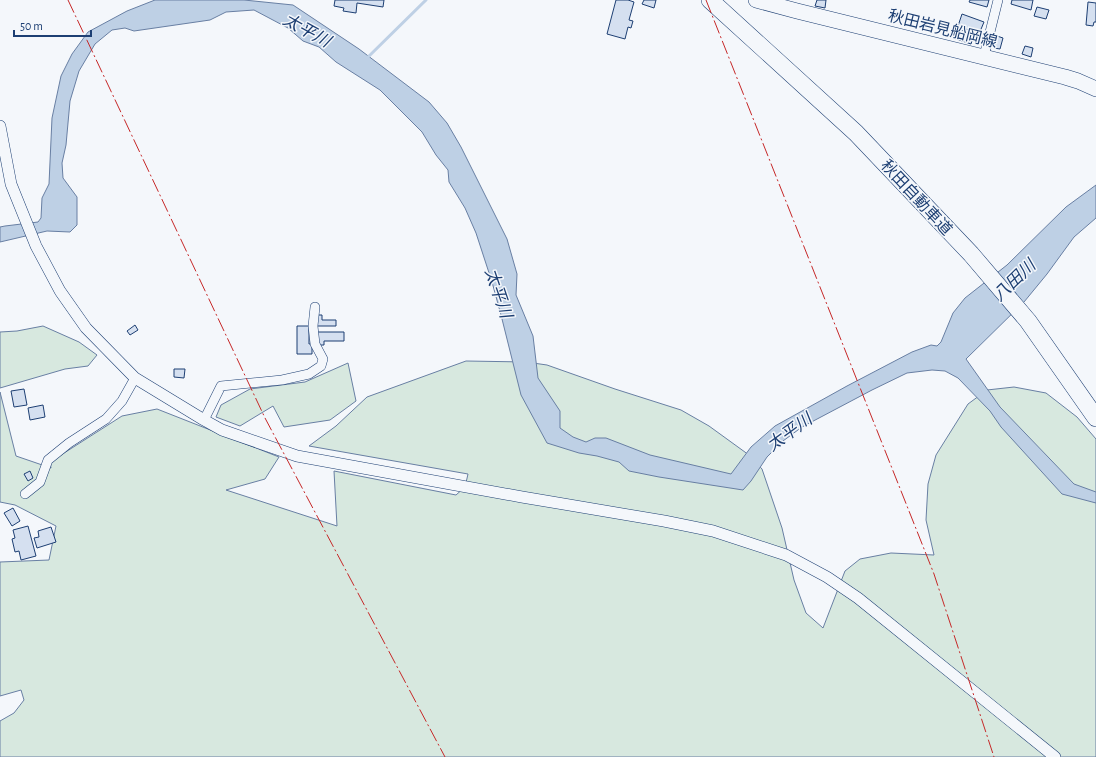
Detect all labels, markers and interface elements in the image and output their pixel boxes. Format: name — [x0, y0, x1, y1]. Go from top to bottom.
street label: 秋田岩見船岡線 — [886, 7, 999, 50]
water label: 太平川 — [280, 10, 335, 51]
scale bar — [14, 12, 91, 38]
text: 50 m — [20, 20, 43, 32]
street label: 秋田自動車道 — [878, 156, 956, 238]
water label: 八田川 — [990, 255, 1040, 304]
water label: 太平川 — [482, 266, 516, 322]
water label: 太平川 — [763, 409, 817, 454]

